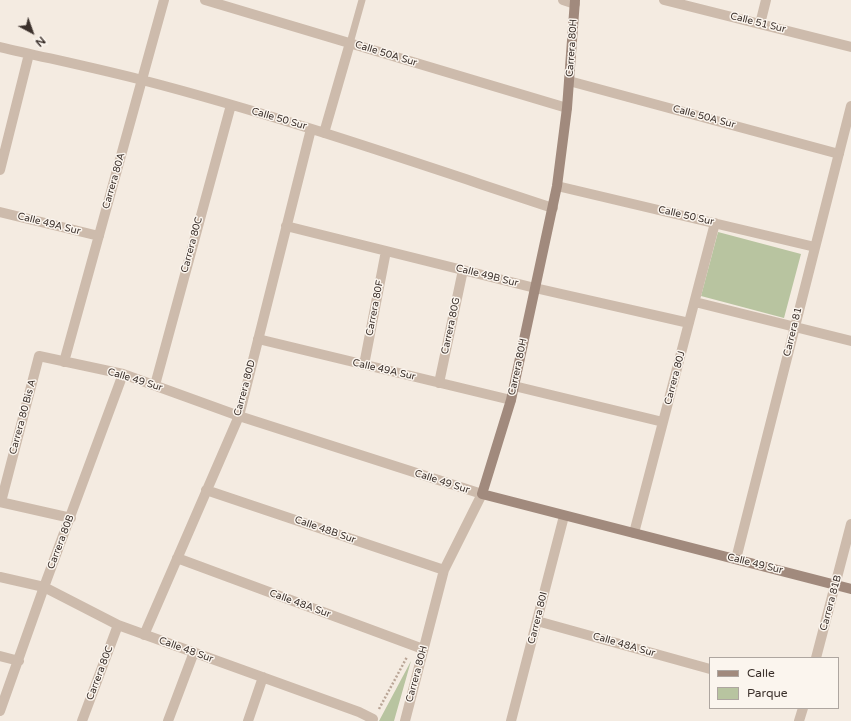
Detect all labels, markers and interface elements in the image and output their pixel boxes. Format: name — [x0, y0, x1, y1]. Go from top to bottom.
street label: Calle 51 Sur — [729, 10, 787, 36]
north arrow — [12, 12, 52, 52]
street label: Carrera 80H — [564, 19, 580, 77]
text: N — [33, 34, 48, 49]
street label: Calle 50A Sur — [353, 39, 419, 69]
street label: Calle 50A Sur — [671, 103, 737, 131]
street label: Calle 50 Sur — [250, 105, 308, 133]
street label: Carrera 80A — [100, 152, 128, 210]
street label: Calle 50 Sur — [657, 204, 715, 228]
street label: Calle 49A Sur — [16, 210, 82, 238]
street label: Carrera 80C — [179, 216, 205, 274]
street label: Calle 49B Sur — [455, 262, 519, 290]
street label: Carrera 80F — [364, 279, 386, 337]
street label: Carrera 80G — [439, 296, 463, 356]
street label: Carrera 81 — [781, 306, 805, 358]
street label: Carrera 80H — [506, 337, 530, 397]
street label: Carrera 80J — [662, 350, 688, 406]
street label: Calle 49A Sur — [351, 357, 417, 383]
street label: Carrera 80D — [232, 359, 258, 417]
street label: Calle 49 Sur — [106, 366, 164, 394]
street label: Carrera 80 Bis A — [7, 378, 39, 456]
street label: Calle 49 Sur — [413, 467, 471, 497]
street label: Carrera 80B — [45, 513, 77, 571]
street label: Calle 48B Sur — [293, 514, 357, 546]
street label: Calle 49 Sur — [726, 551, 784, 577]
street label: Carrera 81B — [818, 574, 844, 632]
street label: Calle 48A Sur — [268, 587, 332, 621]
street label: Carrera 80I — [526, 591, 550, 645]
street label: Calle 48A Sur — [591, 630, 657, 660]
street label: Calle 48 Sur — [157, 635, 215, 665]
street label: Carrera 80C — [84, 644, 116, 702]
street label: Carrera 80H — [404, 644, 430, 704]
legend — [709, 657, 839, 709]
text: Calle — [747, 666, 775, 680]
text: Parque — [747, 686, 788, 700]

